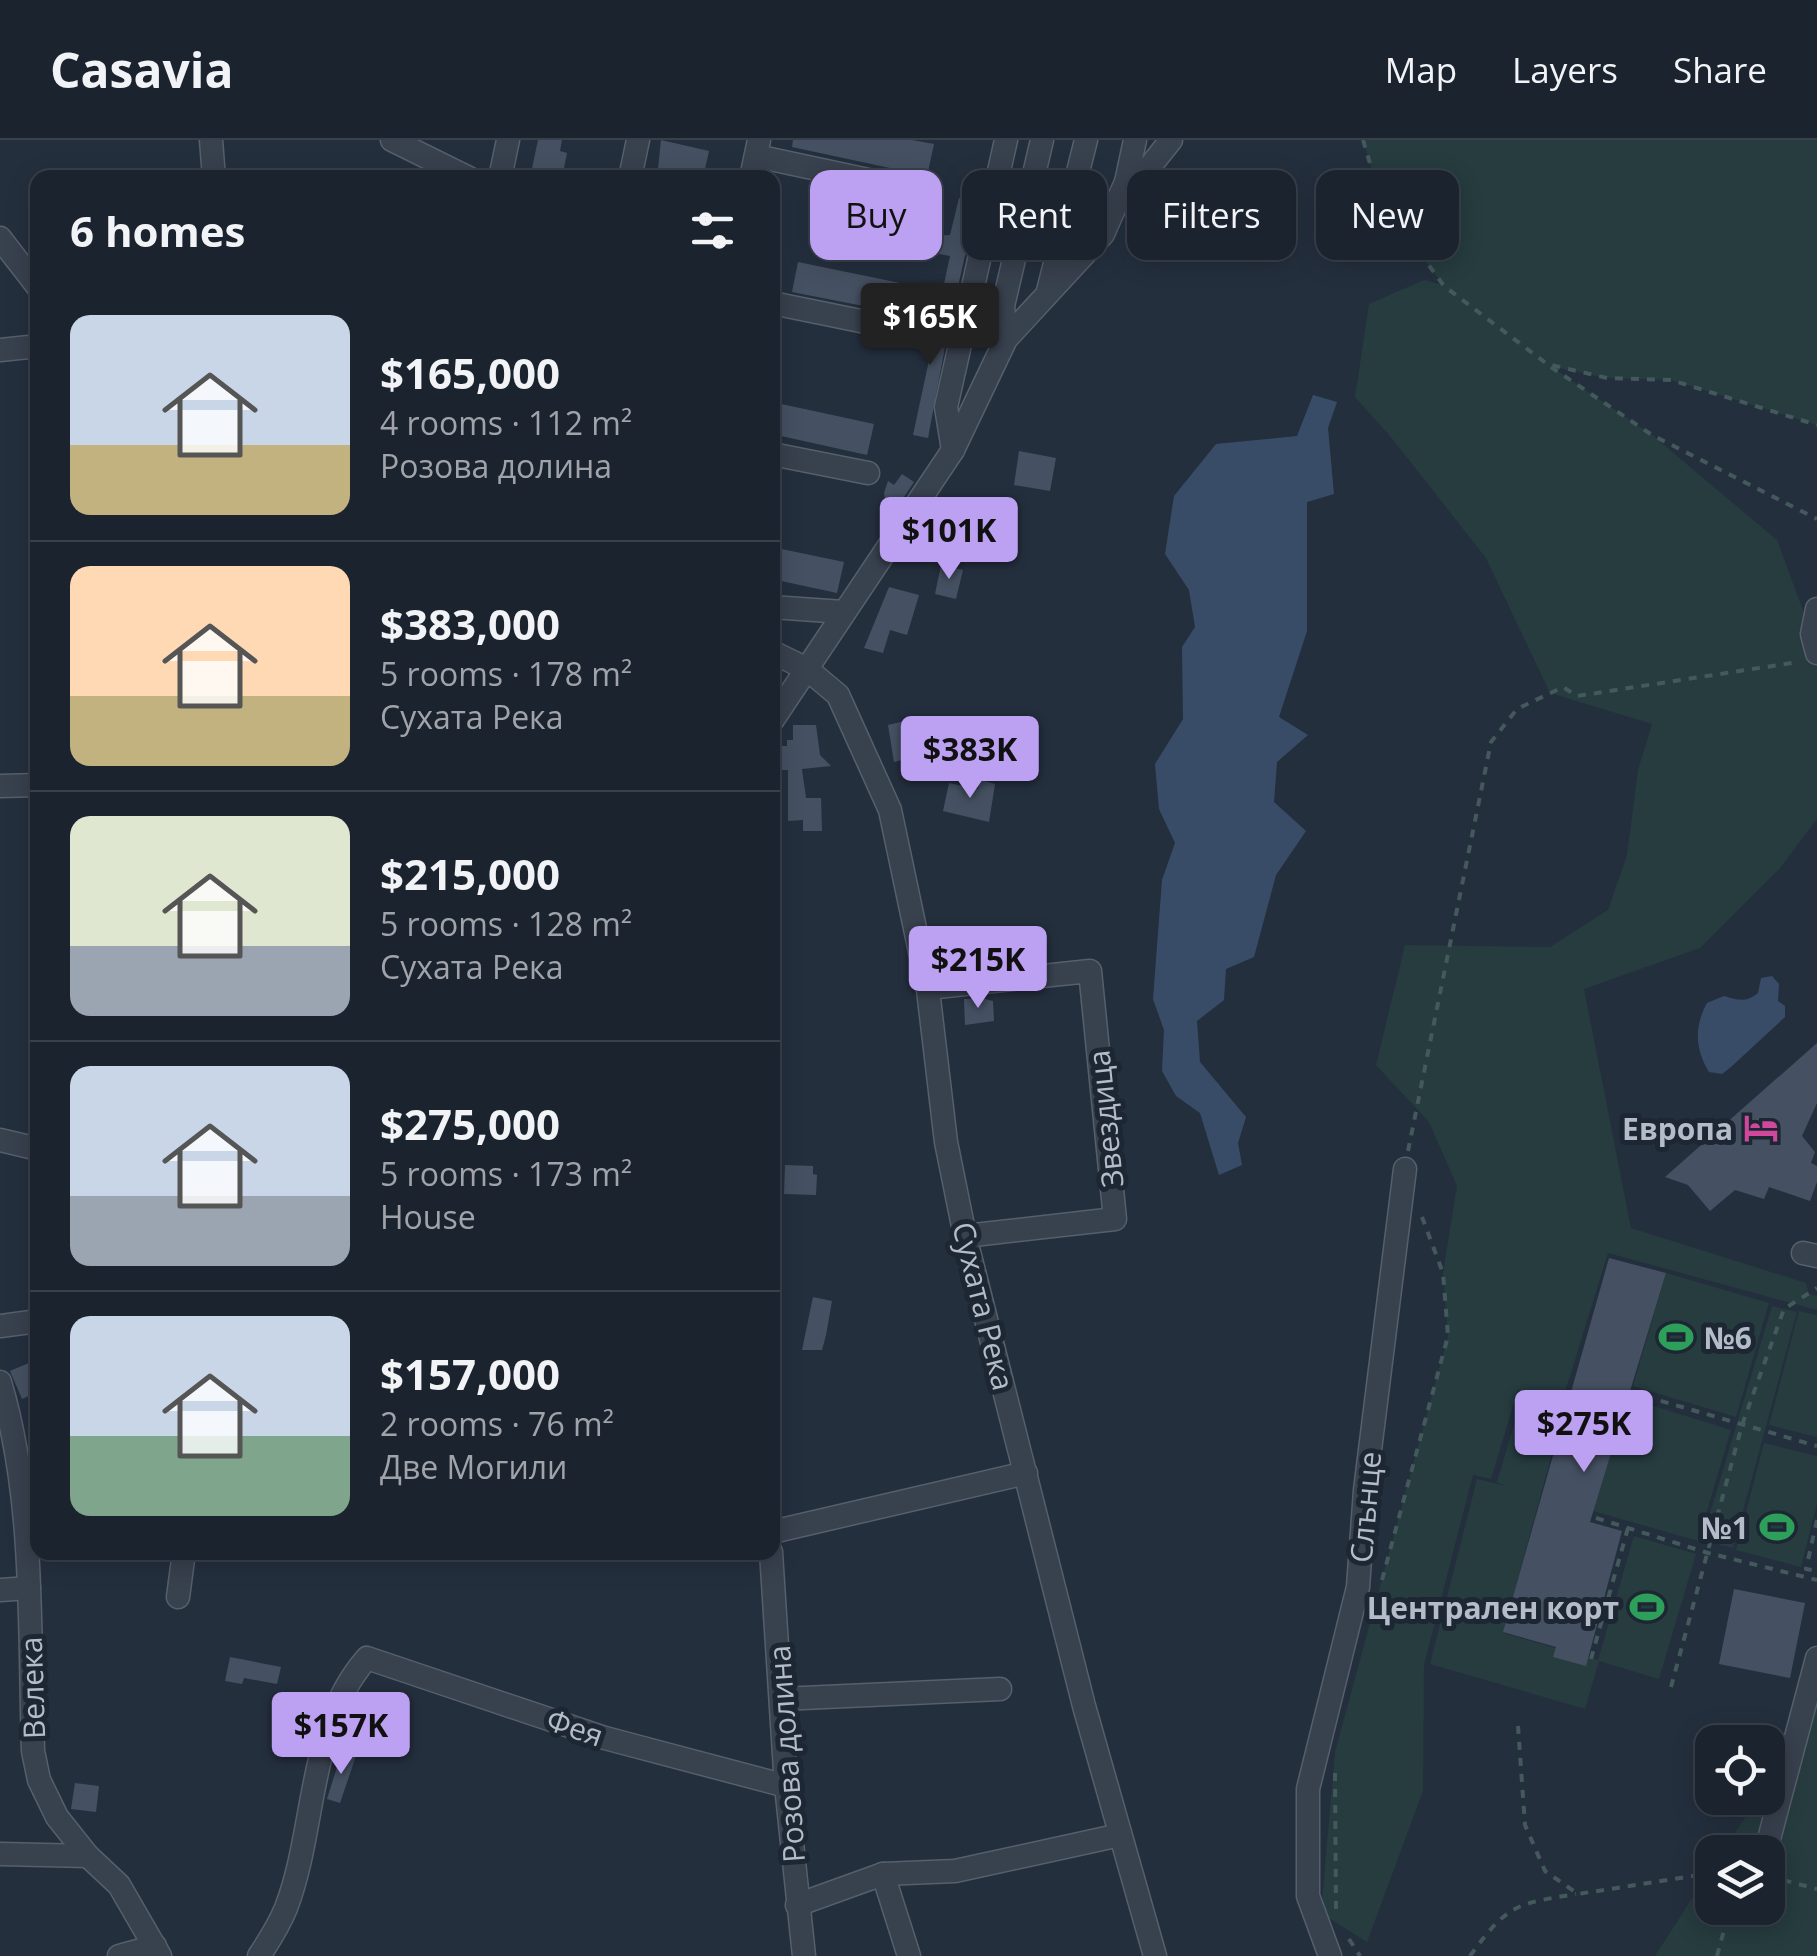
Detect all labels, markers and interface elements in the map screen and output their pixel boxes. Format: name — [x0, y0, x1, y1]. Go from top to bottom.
text: Casavia — [50, 37, 233, 102]
text: Map — [1385, 46, 1457, 93]
text: Layers — [1512, 46, 1618, 93]
text: Share — [1673, 46, 1767, 93]
chip: Buy — [810, 170, 942, 260]
chip: Rent — [962, 170, 1107, 260]
chip: Filters — [1127, 170, 1296, 260]
chip: New — [1316, 170, 1459, 260]
text: 6 homes — [70, 202, 245, 259]
icon: filters — [685, 203, 740, 258]
pin: $165K — [860, 283, 1000, 368]
text: $165K — [883, 294, 977, 337]
text: $165,000 — [380, 344, 560, 401]
icon: home — [150, 355, 270, 475]
text: 4 rooms · 112 m² — [380, 401, 632, 444]
text: Розова долина — [380, 444, 612, 487]
pin: $101K — [879, 497, 1019, 582]
text: $101K — [902, 508, 996, 551]
text: $383,000 — [380, 595, 560, 652]
icon: home — [150, 606, 270, 726]
text: 5 rooms · 178 m² — [380, 652, 632, 695]
text: Сухата Река — [380, 695, 563, 738]
pin: $383K — [900, 716, 1040, 801]
text: $383K — [923, 727, 1017, 770]
text: $215,000 — [380, 845, 560, 902]
icon: home — [150, 856, 270, 976]
text: 5 rooms · 128 m² — [380, 902, 632, 945]
pin: $215K — [908, 926, 1048, 1011]
text: $215K — [931, 937, 1025, 980]
text: Сухата Река — [380, 945, 563, 988]
street label: Звездица — [1077, 1048, 1133, 1190]
text: $275,000 — [380, 1095, 560, 1152]
icon: home — [150, 1106, 270, 1226]
place label: Европа — [1622, 1108, 1733, 1149]
hotel icon: Европа — [1742, 1109, 1780, 1147]
text: 5 rooms · 173 m² — [380, 1152, 632, 1195]
text: House — [380, 1195, 476, 1238]
street label: Сухата Река — [943, 1218, 1025, 1394]
place label: №6 — [1704, 1317, 1752, 1358]
sports icon: №6 — [1657, 1318, 1695, 1356]
text: $157,000 — [380, 1345, 560, 1402]
icon: home — [150, 1356, 270, 1476]
pin: $275K — [1514, 1390, 1654, 1475]
text: $275K — [1537, 1401, 1631, 1444]
text: 2 rooms · 76 m² — [380, 1402, 614, 1445]
text: Две Могили — [380, 1445, 567, 1488]
street label: Слънце — [1340, 1450, 1390, 1564]
place label: №1 — [1701, 1507, 1749, 1548]
sports icon: №1 — [1758, 1508, 1796, 1546]
place label: Централен корт — [1367, 1587, 1619, 1628]
sports icon: Централен корт — [1628, 1588, 1666, 1626]
street label: Велека — [10, 1636, 54, 1740]
street label: Розова долина — [758, 1644, 814, 1864]
pin: $157K — [271, 1692, 411, 1777]
street label: Фея — [541, 1698, 609, 1756]
text: $157K — [294, 1703, 388, 1746]
map controls — [1695, 1725, 1785, 1925]
button: locate — [1695, 1725, 1785, 1815]
button: layers — [1695, 1835, 1785, 1925]

